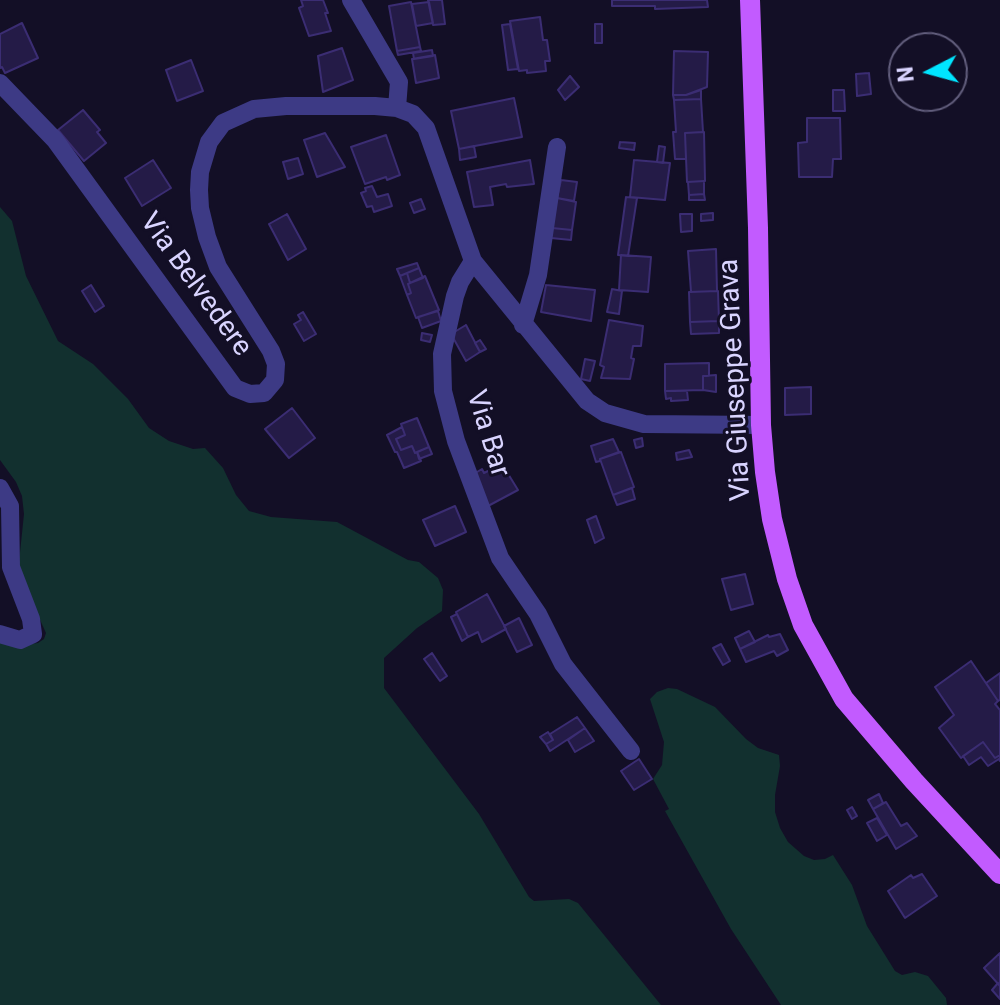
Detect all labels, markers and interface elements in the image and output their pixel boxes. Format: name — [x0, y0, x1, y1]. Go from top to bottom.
north arrow — [888, 32, 968, 112]
text: N — [892, 65, 919, 83]
street label: Via Belvedere — [132, 207, 258, 363]
street label: Via Giuseppe Grava — [713, 258, 759, 502]
street label: Via Bar — [458, 387, 516, 481]

